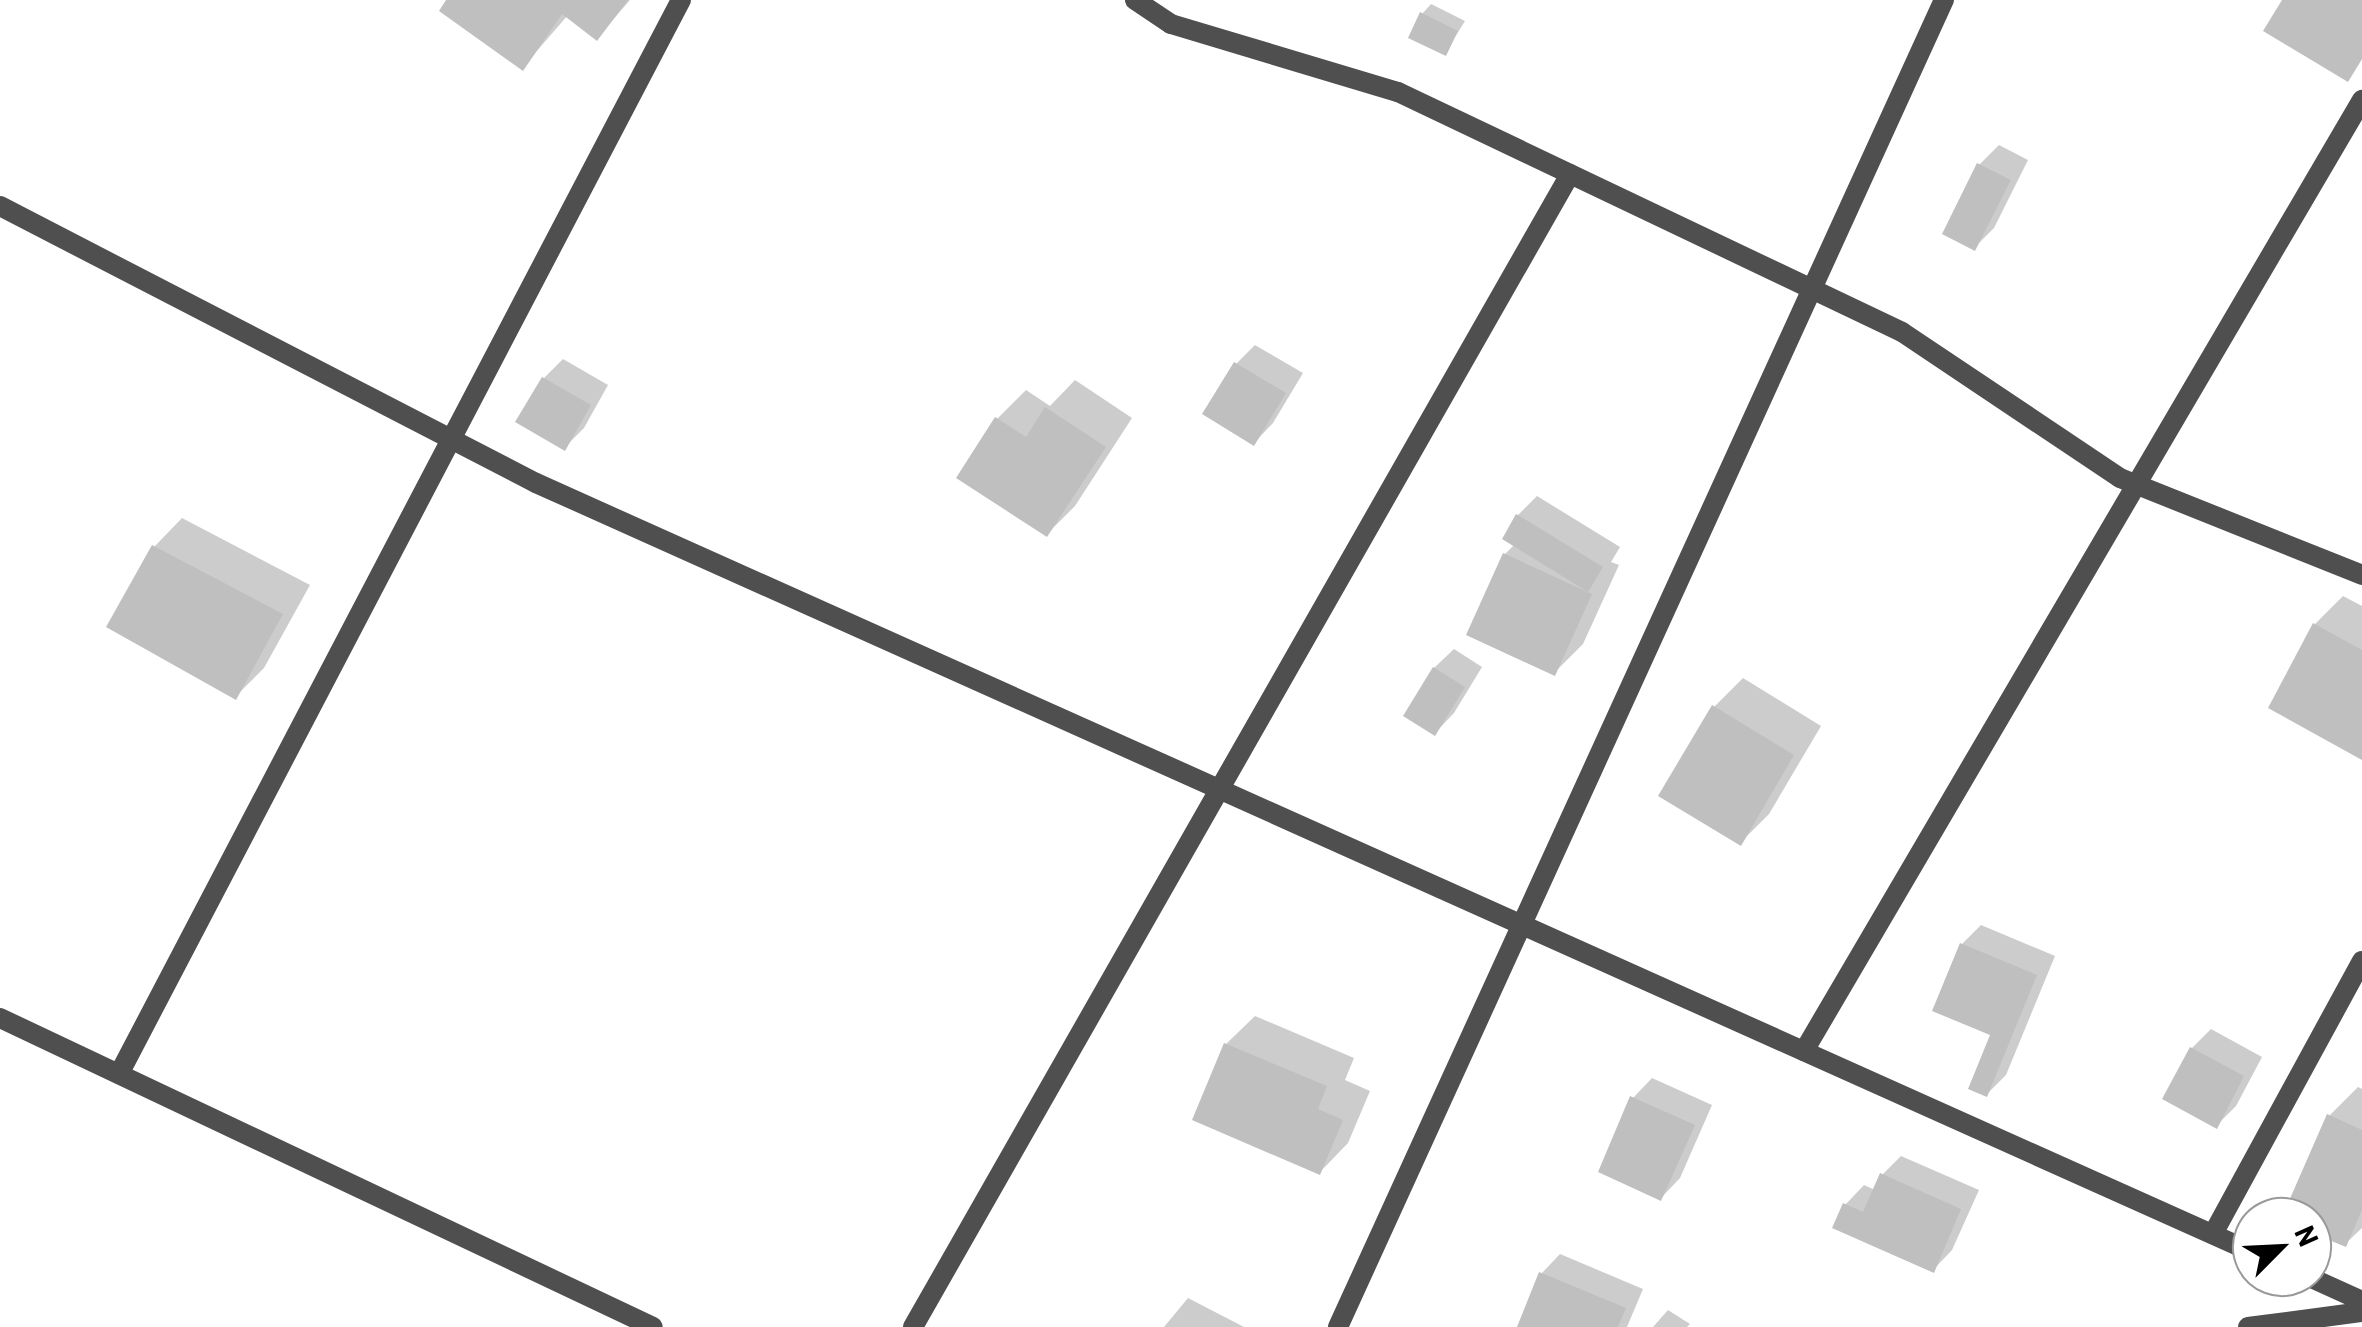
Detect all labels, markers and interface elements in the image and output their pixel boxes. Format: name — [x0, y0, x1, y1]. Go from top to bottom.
north arrow — [2232, 1197, 2332, 1297]
text: N — [2288, 1220, 2327, 1251]

